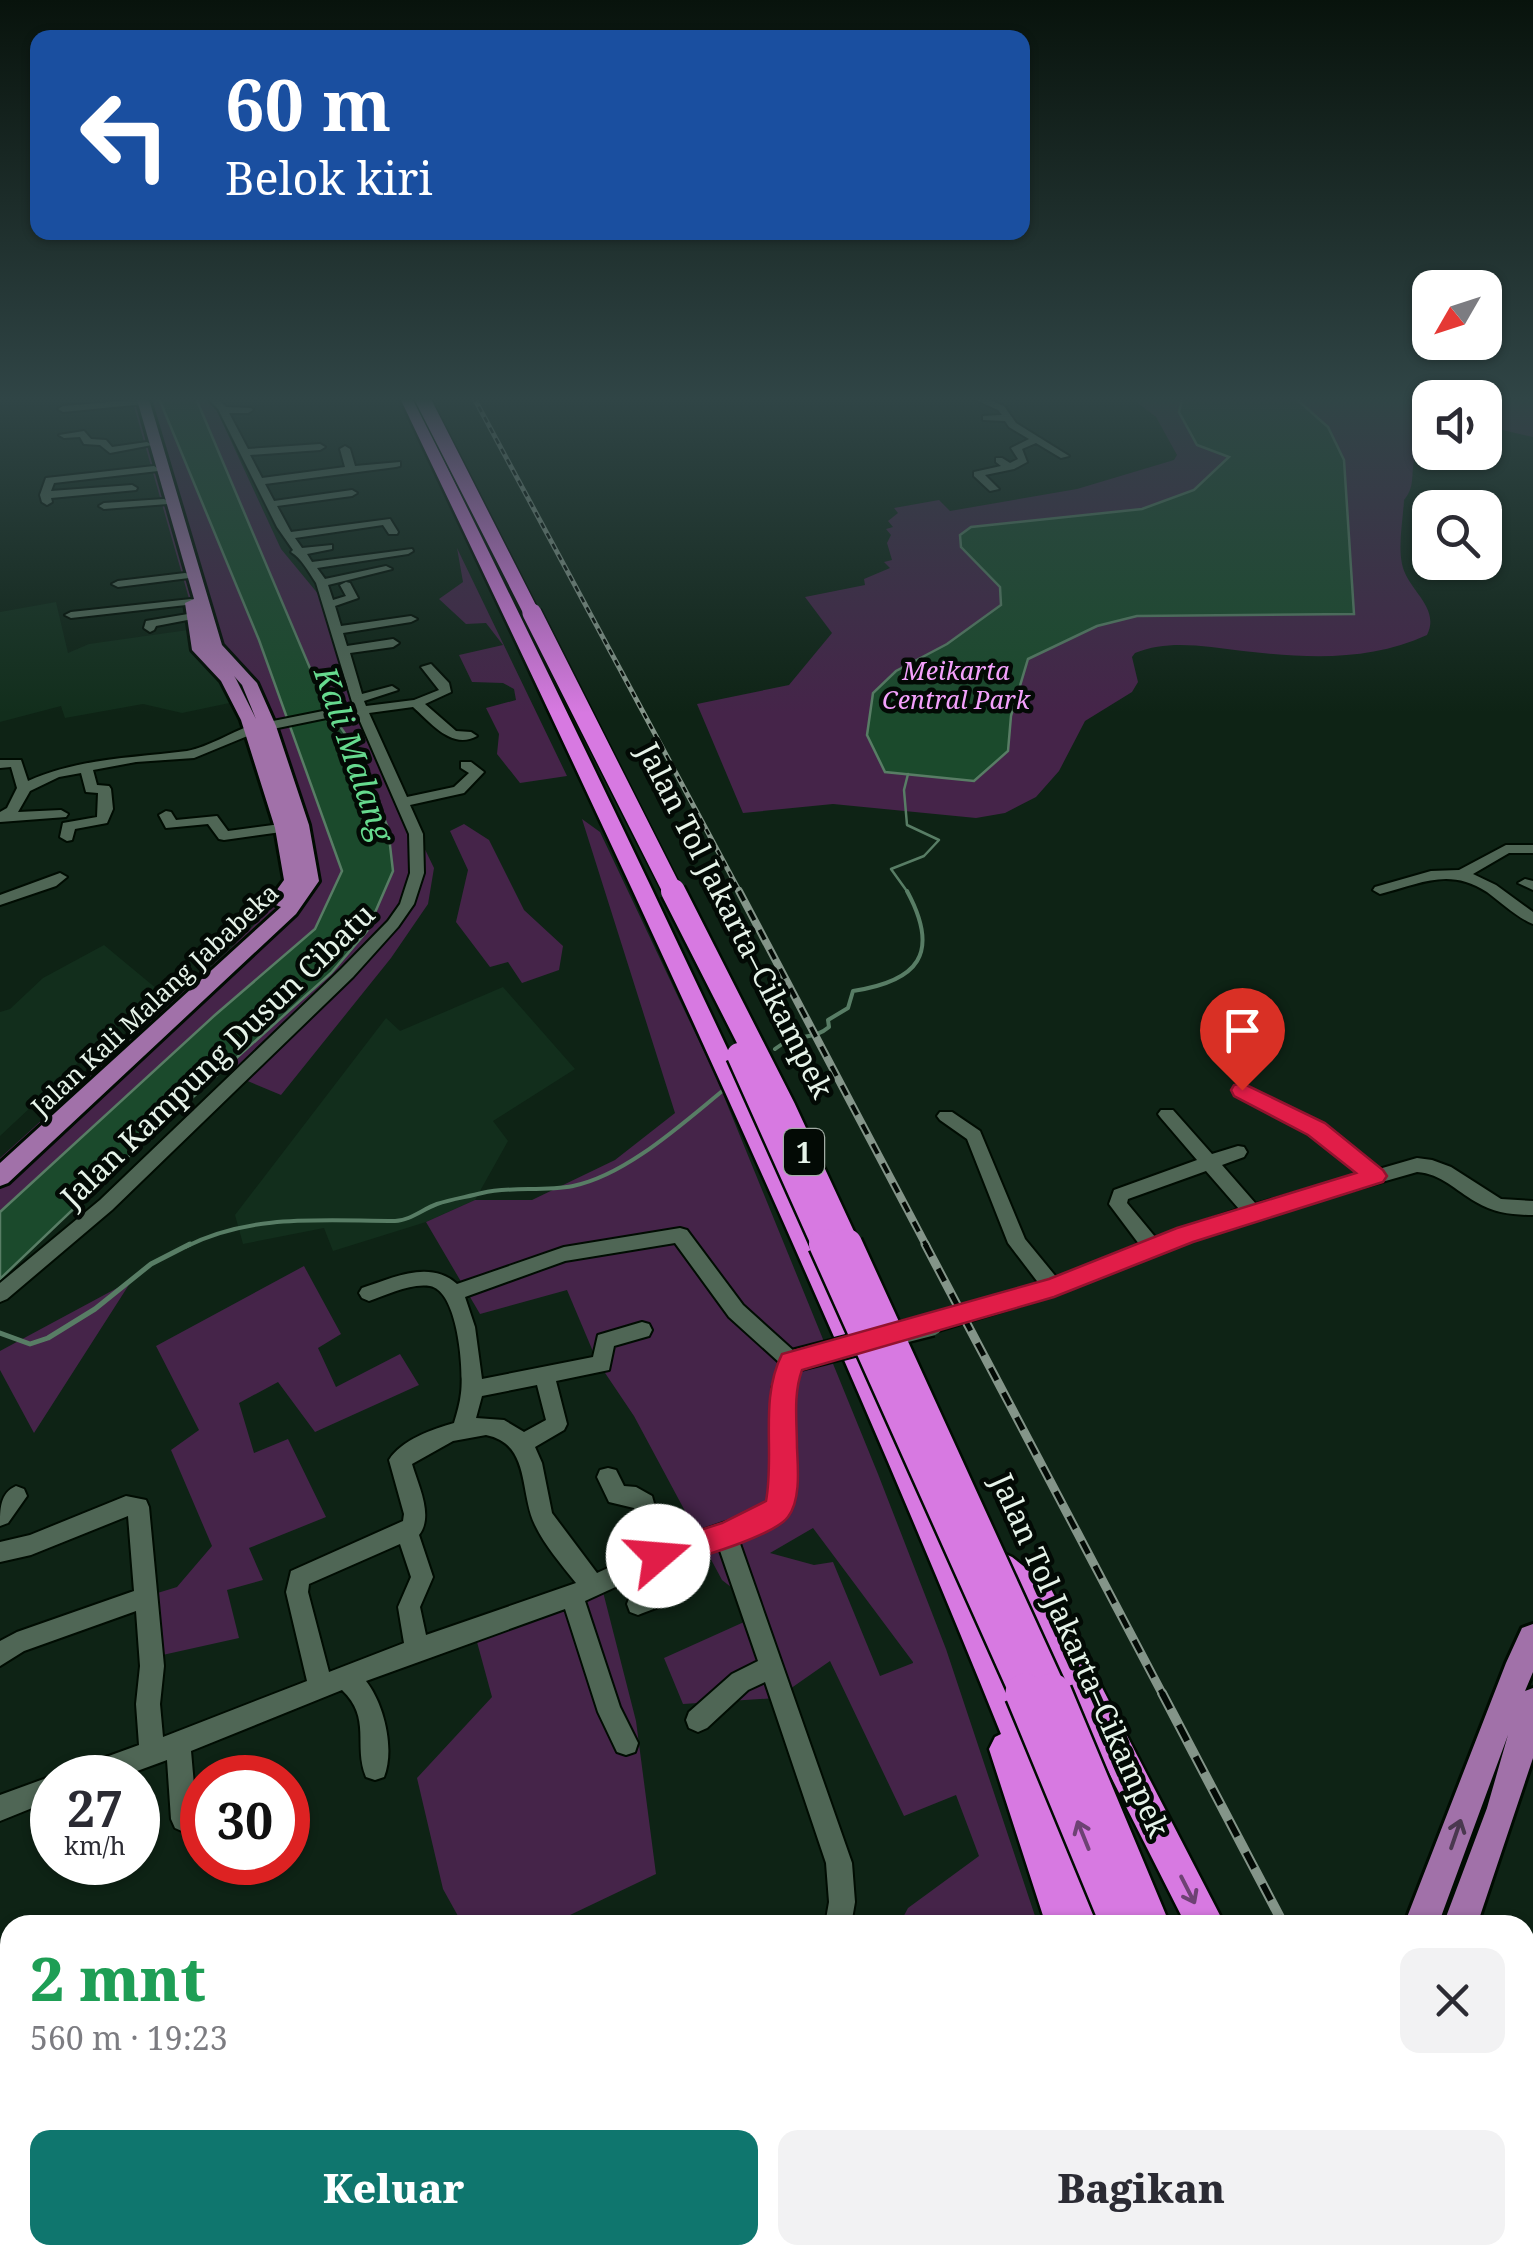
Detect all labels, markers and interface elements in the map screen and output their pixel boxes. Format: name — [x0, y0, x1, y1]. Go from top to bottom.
text: 60 m — [225, 56, 391, 152]
icon: left — [60, 70, 190, 200]
text: Belok kiri — [225, 147, 433, 208]
north arrow — [1412, 270, 1502, 360]
map controls — [1412, 270, 1502, 580]
button: sound — [1412, 380, 1502, 470]
button: search — [1412, 490, 1502, 580]
park label: Meikarta Central Park — [882, 653, 1031, 716]
water label: Kali Malang — [305, 660, 406, 849]
street label: Jalan Tol Jakarta–Cikampek — [628, 734, 844, 1105]
street label: Jalan Kali Malang Jababeka — [22, 875, 285, 1123]
street label: Jalan Kampung Dusun Cibatu — [50, 894, 383, 1217]
pin — [1200, 988, 1285, 1091]
icon: arrive — [1215, 1003, 1270, 1058]
road number: 1 — [784, 1129, 824, 1175]
street label: Jalan Tol Jakarta–Cikampek — [982, 1466, 1180, 1844]
position arrow — [606, 1504, 710, 1608]
speed limit sign: 30 — [180, 1755, 310, 1885]
text: 27 — [67, 1774, 123, 1842]
one-way arrow — [1449, 1819, 1467, 1851]
one-way arrow — [1073, 1820, 1091, 1851]
text: km/h — [64, 1828, 126, 1862]
one-way arrow — [1179, 1875, 1198, 1905]
text: 2 mnt — [30, 1937, 206, 2019]
button: close — [1400, 1948, 1505, 2053]
text: 560 m · 19:23 — [30, 2016, 228, 2059]
button: Keluar — [30, 2130, 758, 2245]
button: Bagikan — [778, 2130, 1505, 2245]

